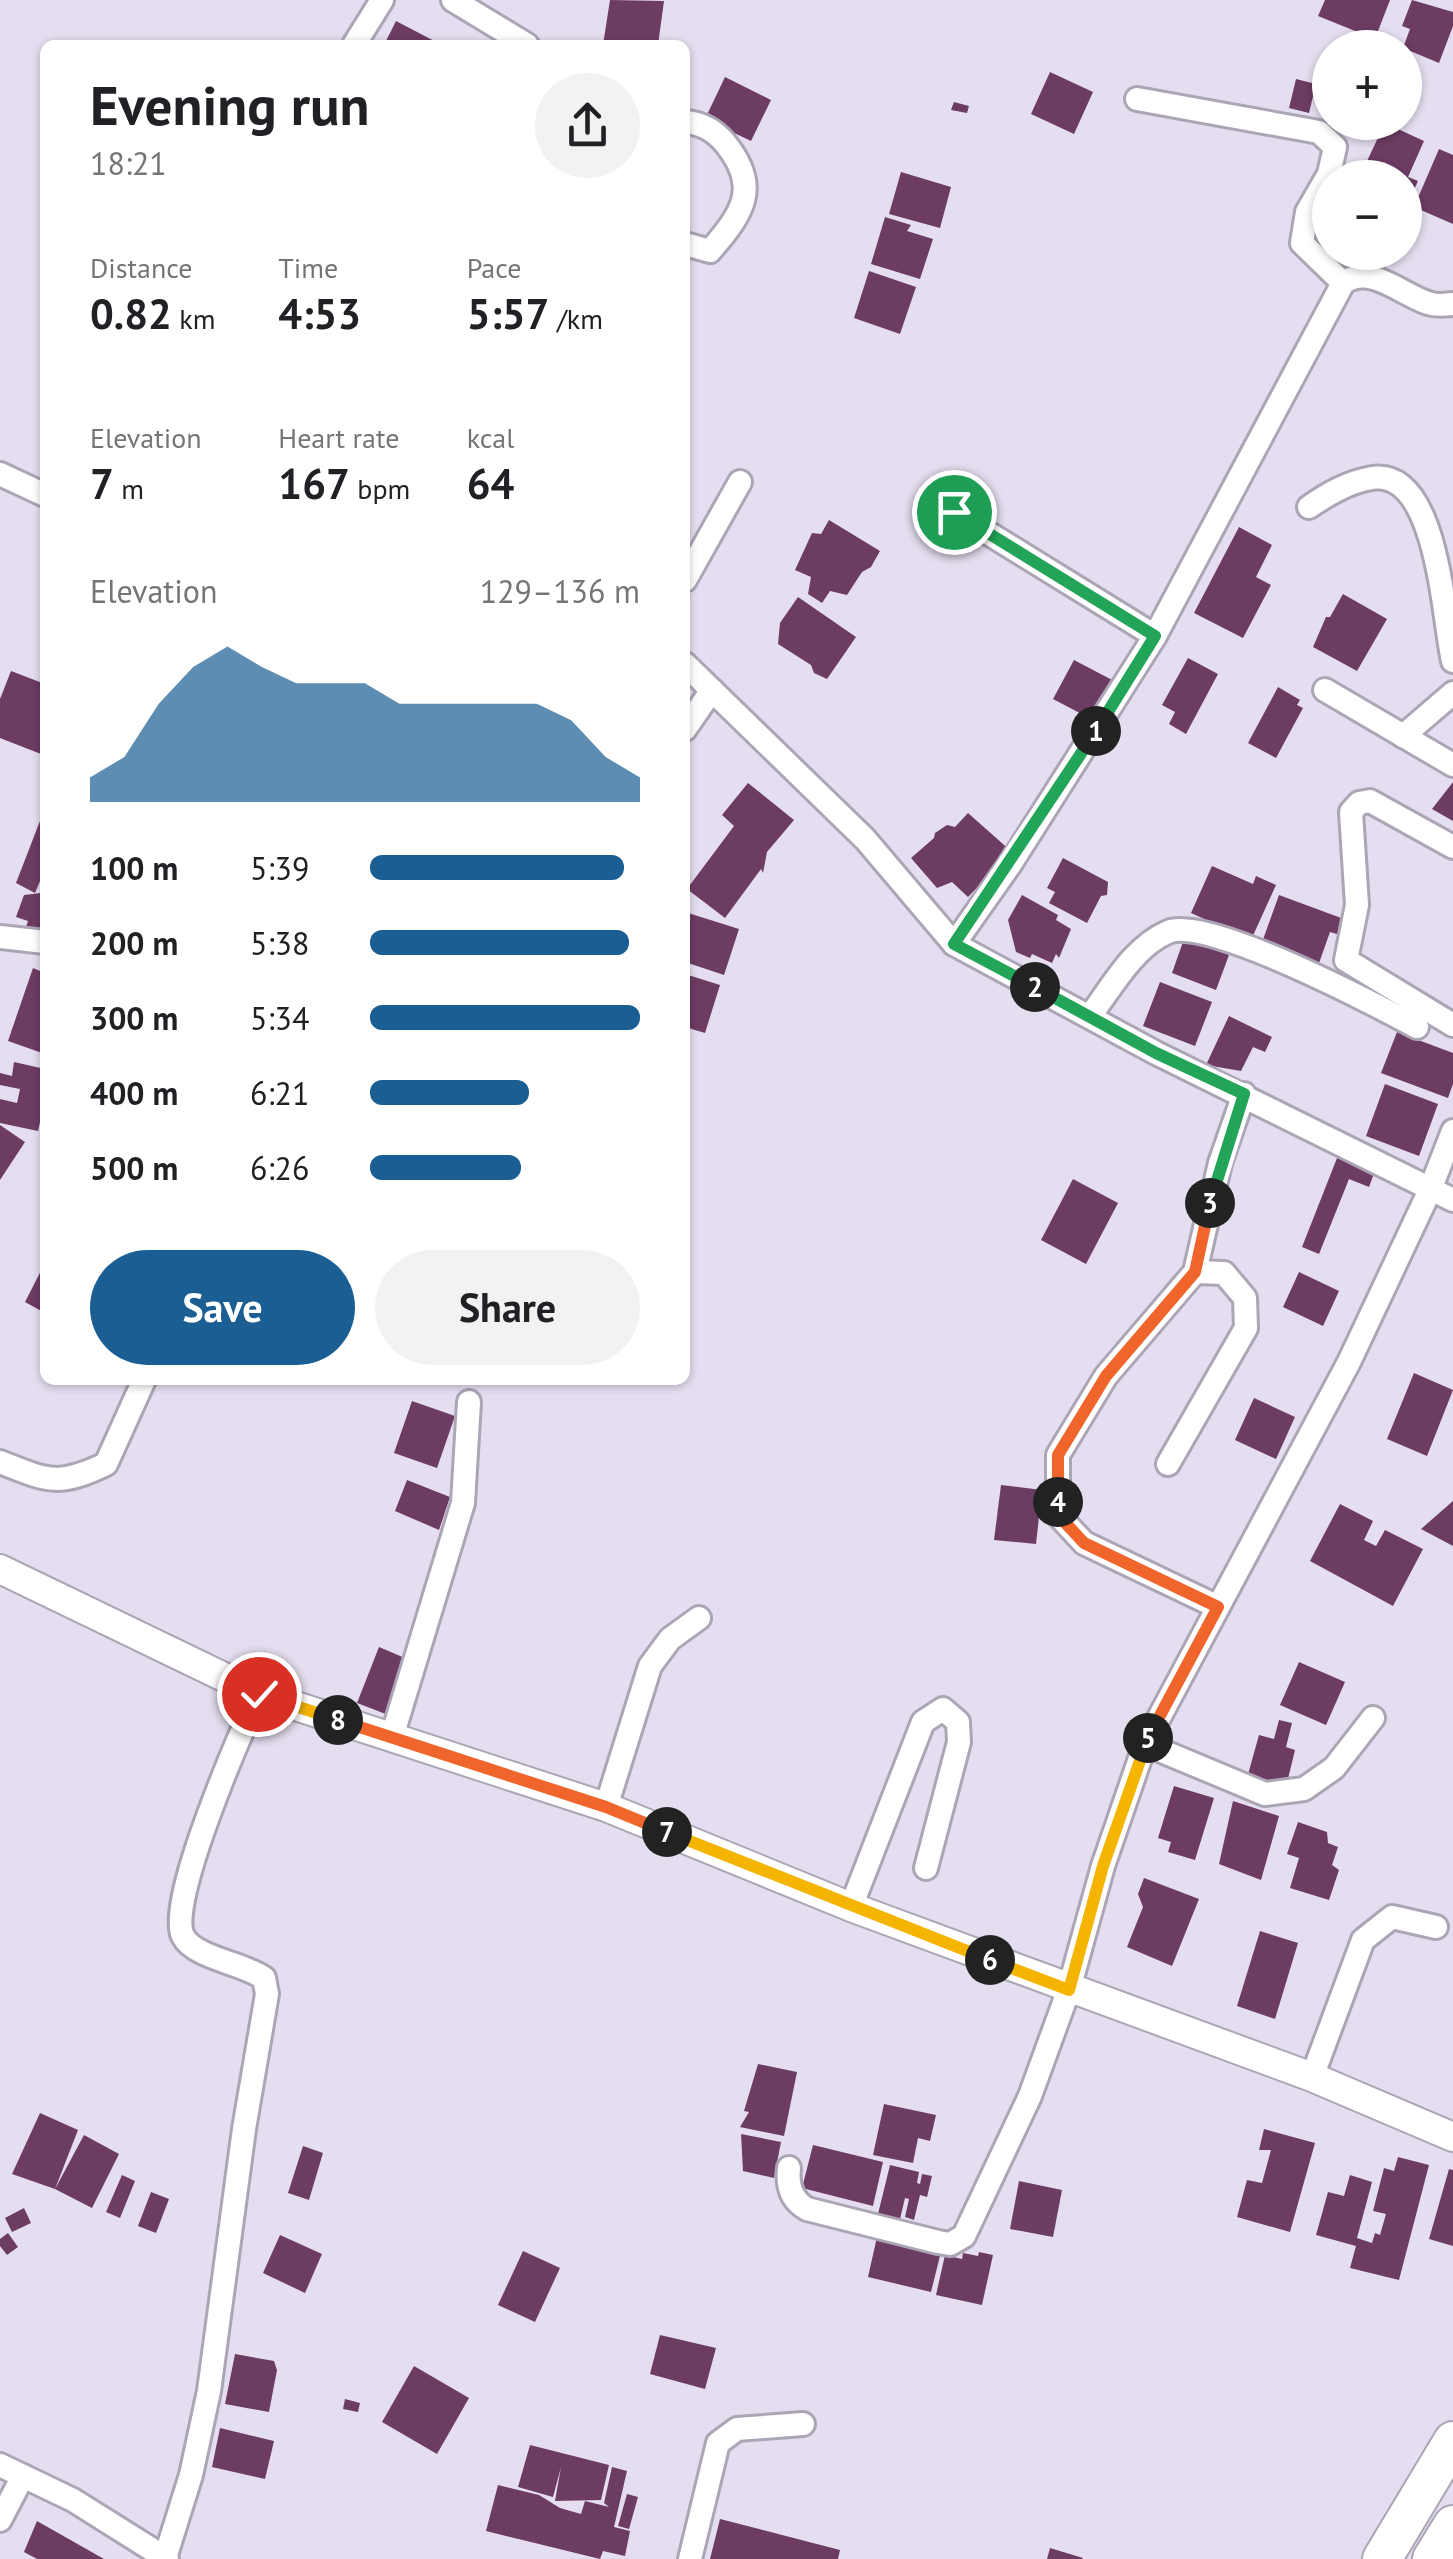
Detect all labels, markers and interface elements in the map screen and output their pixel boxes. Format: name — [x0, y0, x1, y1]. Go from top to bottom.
map controls — [1312, 30, 1422, 270]
button: + — [1312, 30, 1422, 140]
text: Evening run — [90, 69, 370, 140]
button: share — [535, 73, 640, 178]
text: 18:21 — [90, 142, 167, 184]
button: − — [1312, 160, 1422, 270]
text: Distance — [90, 249, 193, 286]
text: Time — [278, 249, 338, 286]
text: Pace — [467, 249, 521, 286]
text: 0.82 — [90, 286, 172, 341]
text: 4:53 — [278, 286, 361, 341]
text: 5:57 — [467, 286, 549, 341]
text: km — [172, 300, 215, 337]
text: /km — [549, 300, 603, 337]
text: Elevation — [90, 419, 202, 456]
text: Heart rate — [278, 419, 399, 456]
text: kcal — [467, 419, 514, 456]
text: 7 — [90, 456, 114, 511]
text: 167 — [278, 456, 350, 511]
text: 64 — [467, 456, 514, 511]
text: m — [114, 470, 144, 507]
text: bpm — [350, 470, 410, 507]
pin — [912, 470, 997, 555]
icon: arrive — [927, 485, 982, 540]
text: Elevation — [90, 570, 217, 612]
text: 129–136 m — [480, 570, 640, 612]
pin: 1 — [1071, 706, 1121, 756]
text: 1 — [1088, 712, 1104, 749]
text: 100 m — [90, 847, 178, 889]
text: 5:39 — [250, 847, 309, 889]
text: 200 m — [90, 922, 178, 964]
text: 5:38 — [250, 922, 309, 964]
pin: 2 — [1010, 962, 1060, 1012]
text: 2 — [1027, 968, 1043, 1005]
text: 300 m — [90, 997, 178, 1039]
text: 5:34 — [250, 997, 309, 1039]
text: 400 m — [90, 1072, 178, 1114]
text: 6:21 — [250, 1072, 309, 1114]
text: 500 m — [90, 1147, 178, 1189]
text: 6:26 — [250, 1147, 309, 1189]
pin: 3 — [1185, 1178, 1235, 1228]
text: 3 — [1202, 1184, 1218, 1221]
button: Save — [90, 1250, 355, 1365]
button: Share — [375, 1250, 640, 1365]
pin: 4 — [1033, 1477, 1083, 1527]
text: 4 — [1050, 1483, 1066, 1520]
pin — [217, 1652, 302, 1737]
icon: check — [232, 1667, 287, 1722]
pin: 8 — [313, 1695, 363, 1745]
text: 8 — [330, 1701, 346, 1738]
pin: 5 — [1123, 1713, 1173, 1763]
text: 5 — [1140, 1719, 1156, 1756]
pin: 7 — [642, 1807, 692, 1857]
text: 7 — [659, 1813, 675, 1850]
pin: 6 — [965, 1935, 1015, 1985]
text: 6 — [982, 1941, 998, 1978]

